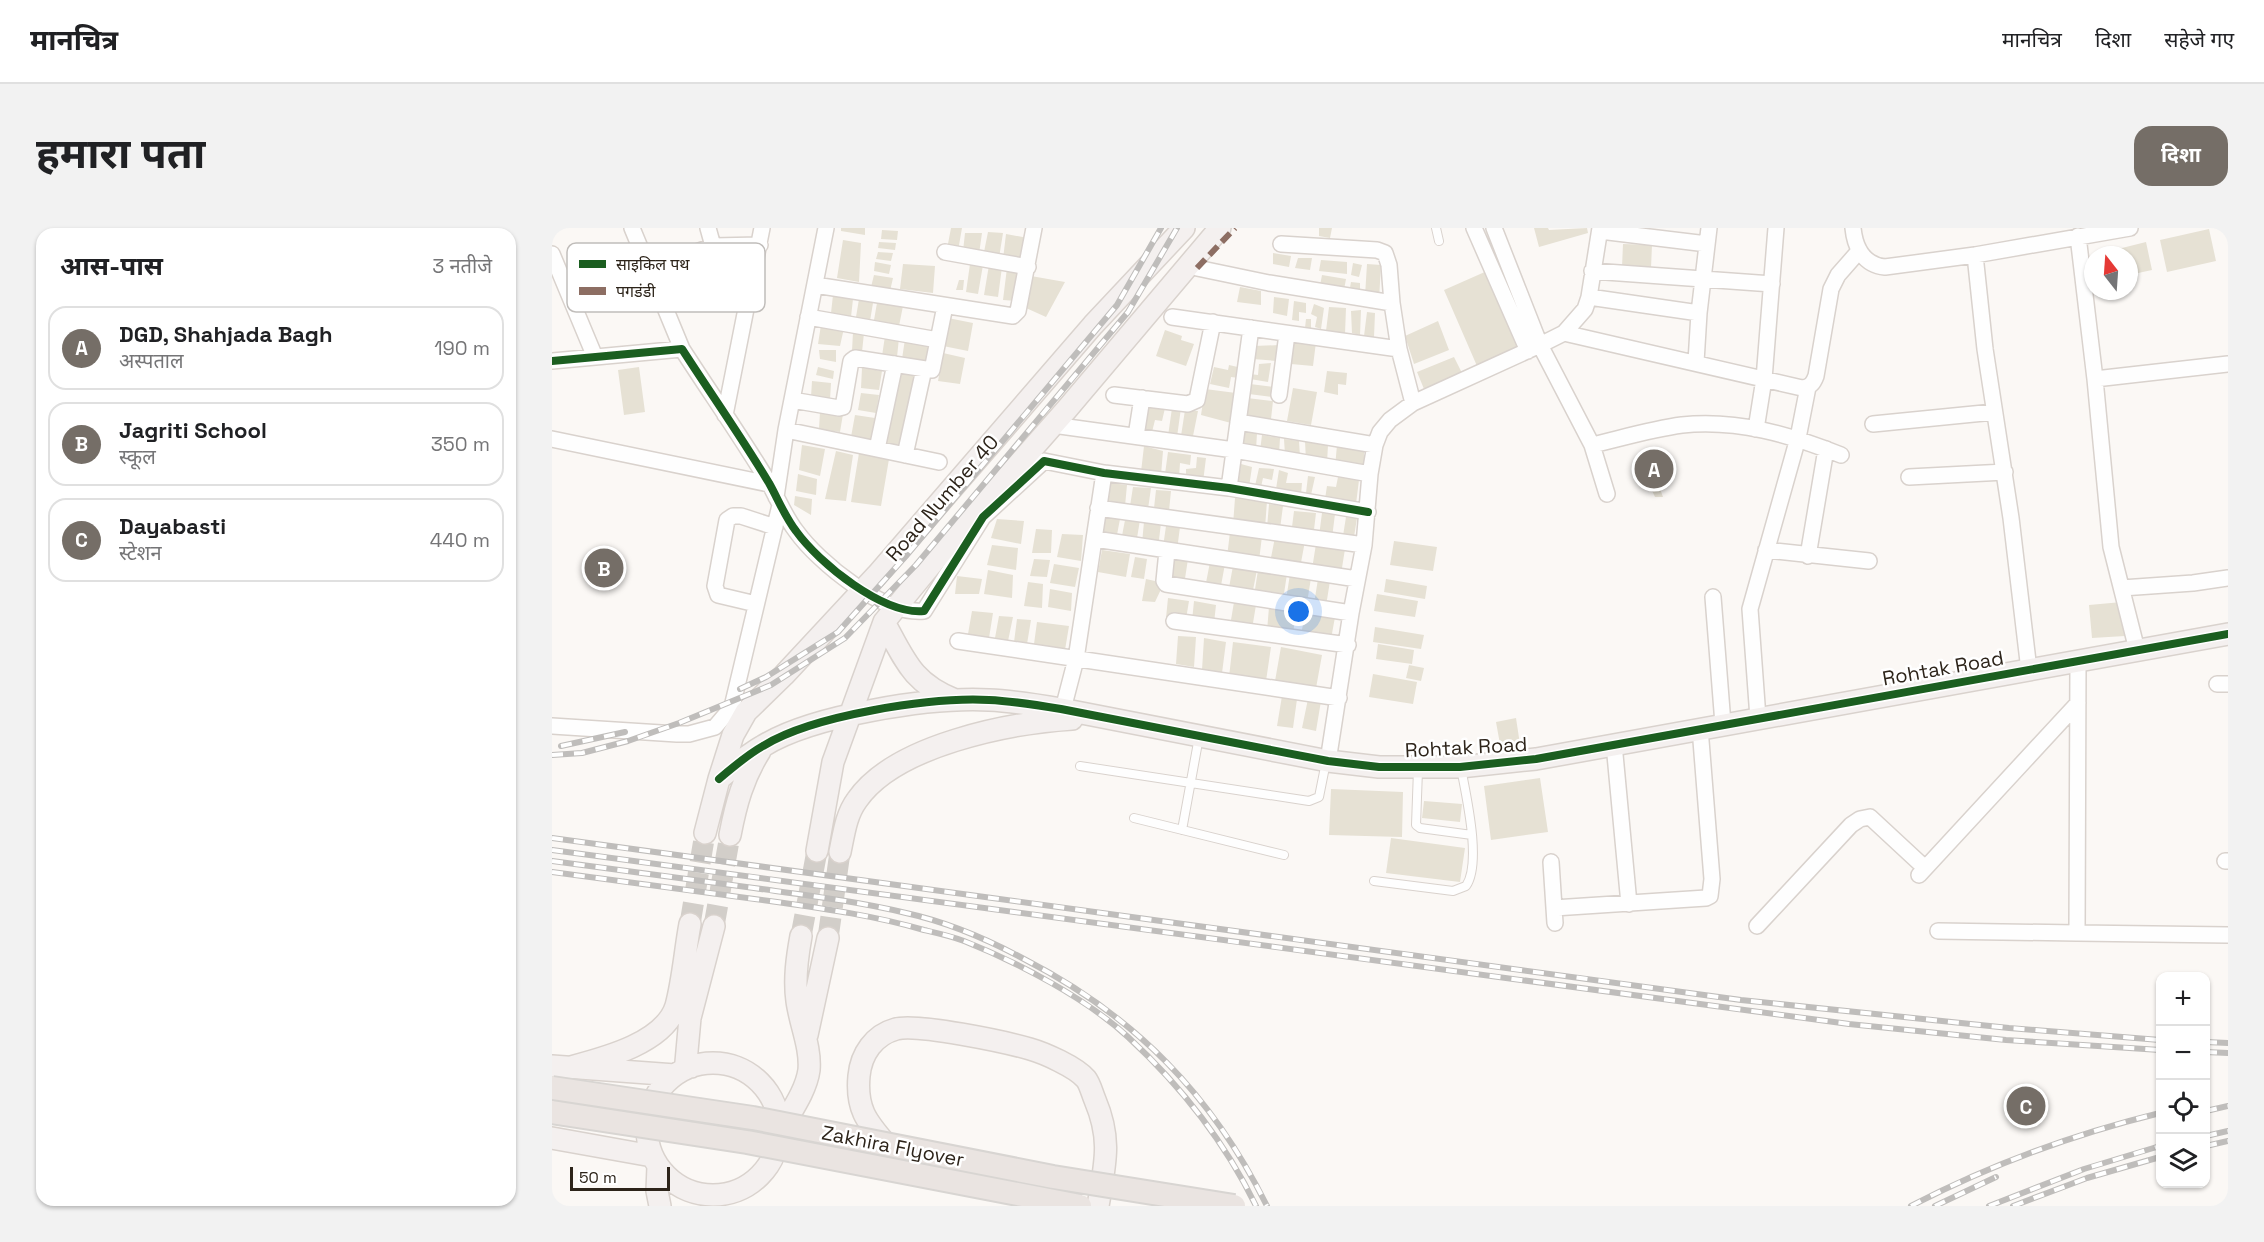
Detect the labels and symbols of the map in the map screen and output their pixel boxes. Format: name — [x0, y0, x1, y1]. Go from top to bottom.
legend — [567, 243, 765, 312]
north arrow — [2084, 246, 2138, 300]
text: साइकिल पथ — [616, 254, 690, 275]
text: पगडंडी — [616, 281, 656, 302]
street label: Road Number 40 — [880, 429, 1004, 567]
pin: A — [1634, 446, 1674, 492]
pin: B — [584, 546, 624, 590]
your location — [1284, 597, 1313, 626]
street label: Rohtak Road — [1880, 645, 2006, 691]
street label: Rohtak Road — [1404, 731, 1528, 763]
pin: C — [2006, 1084, 2046, 1128]
street label: Zakhira Flyover — [820, 1119, 966, 1173]
scale bar — [570, 1164, 670, 1192]

